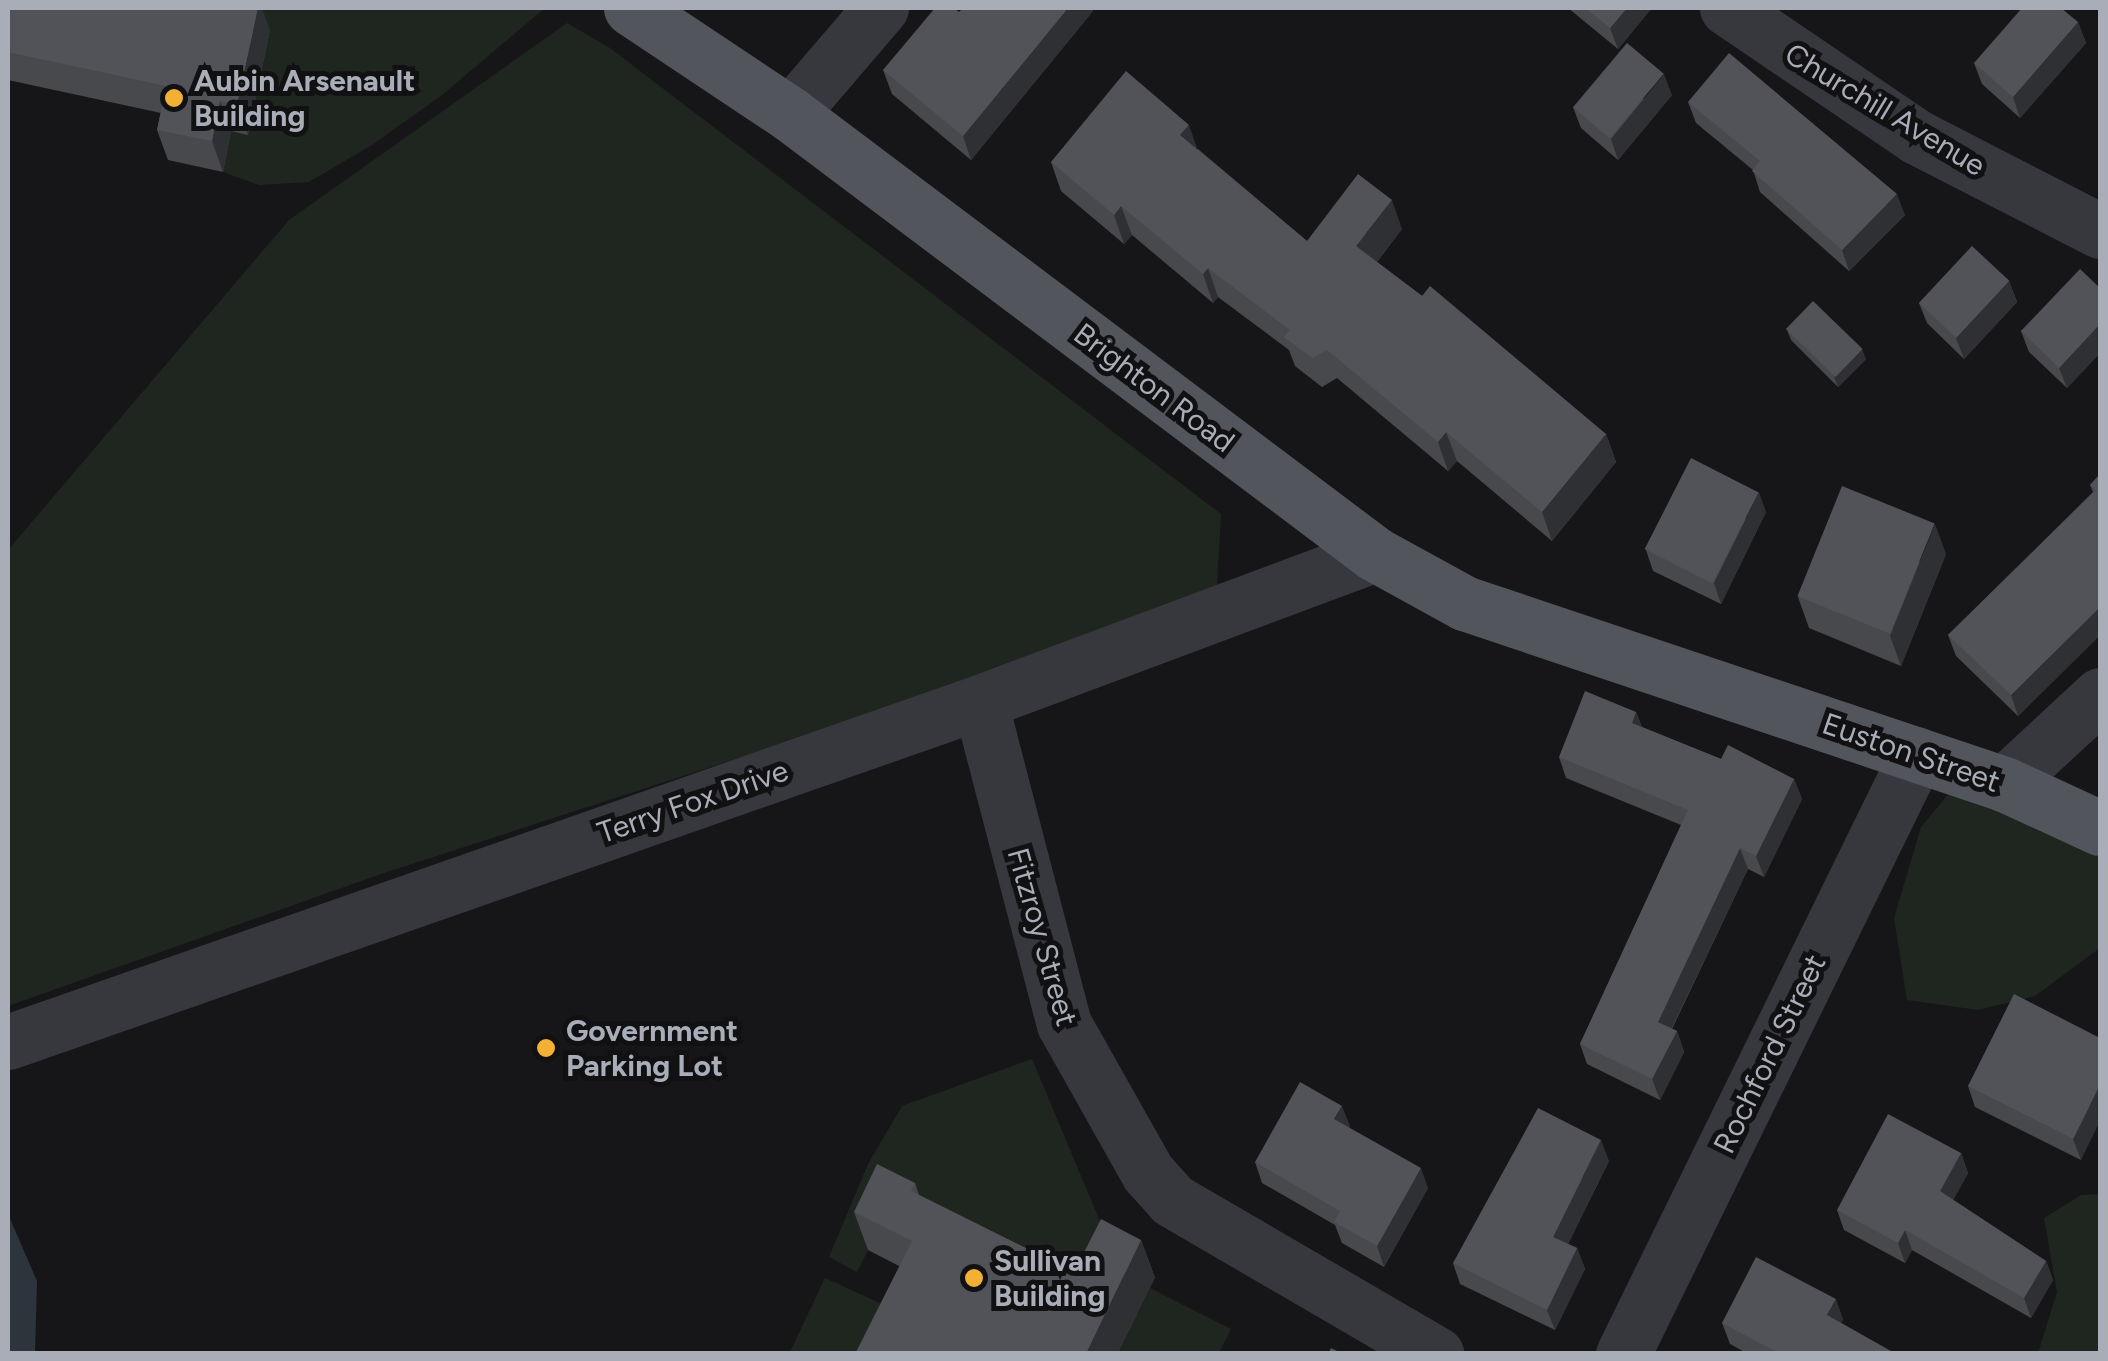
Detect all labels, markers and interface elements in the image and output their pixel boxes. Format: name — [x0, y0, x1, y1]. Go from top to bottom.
street label: Churchill Avenue — [1778, 36, 1992, 184]
place label: Aubin Arsenault Building — [194, 63, 415, 134]
marker: Aubin Arsenault Building — [163, 87, 185, 109]
street label: Brighton Road — [1067, 316, 1241, 460]
street label: Euston Street — [1818, 706, 2004, 800]
street label: Terry Fox Drive — [593, 753, 793, 851]
street label: Fitzroy Street — [999, 844, 1085, 1030]
street label: Rochford Street — [1706, 949, 1834, 1159]
place label: Government Parking Lot — [566, 1013, 738, 1084]
marker: Government Parking Lot — [535, 1037, 557, 1059]
place label: Sullivan Building — [994, 1243, 1105, 1314]
marker: Sullivan Building — [963, 1267, 985, 1289]

